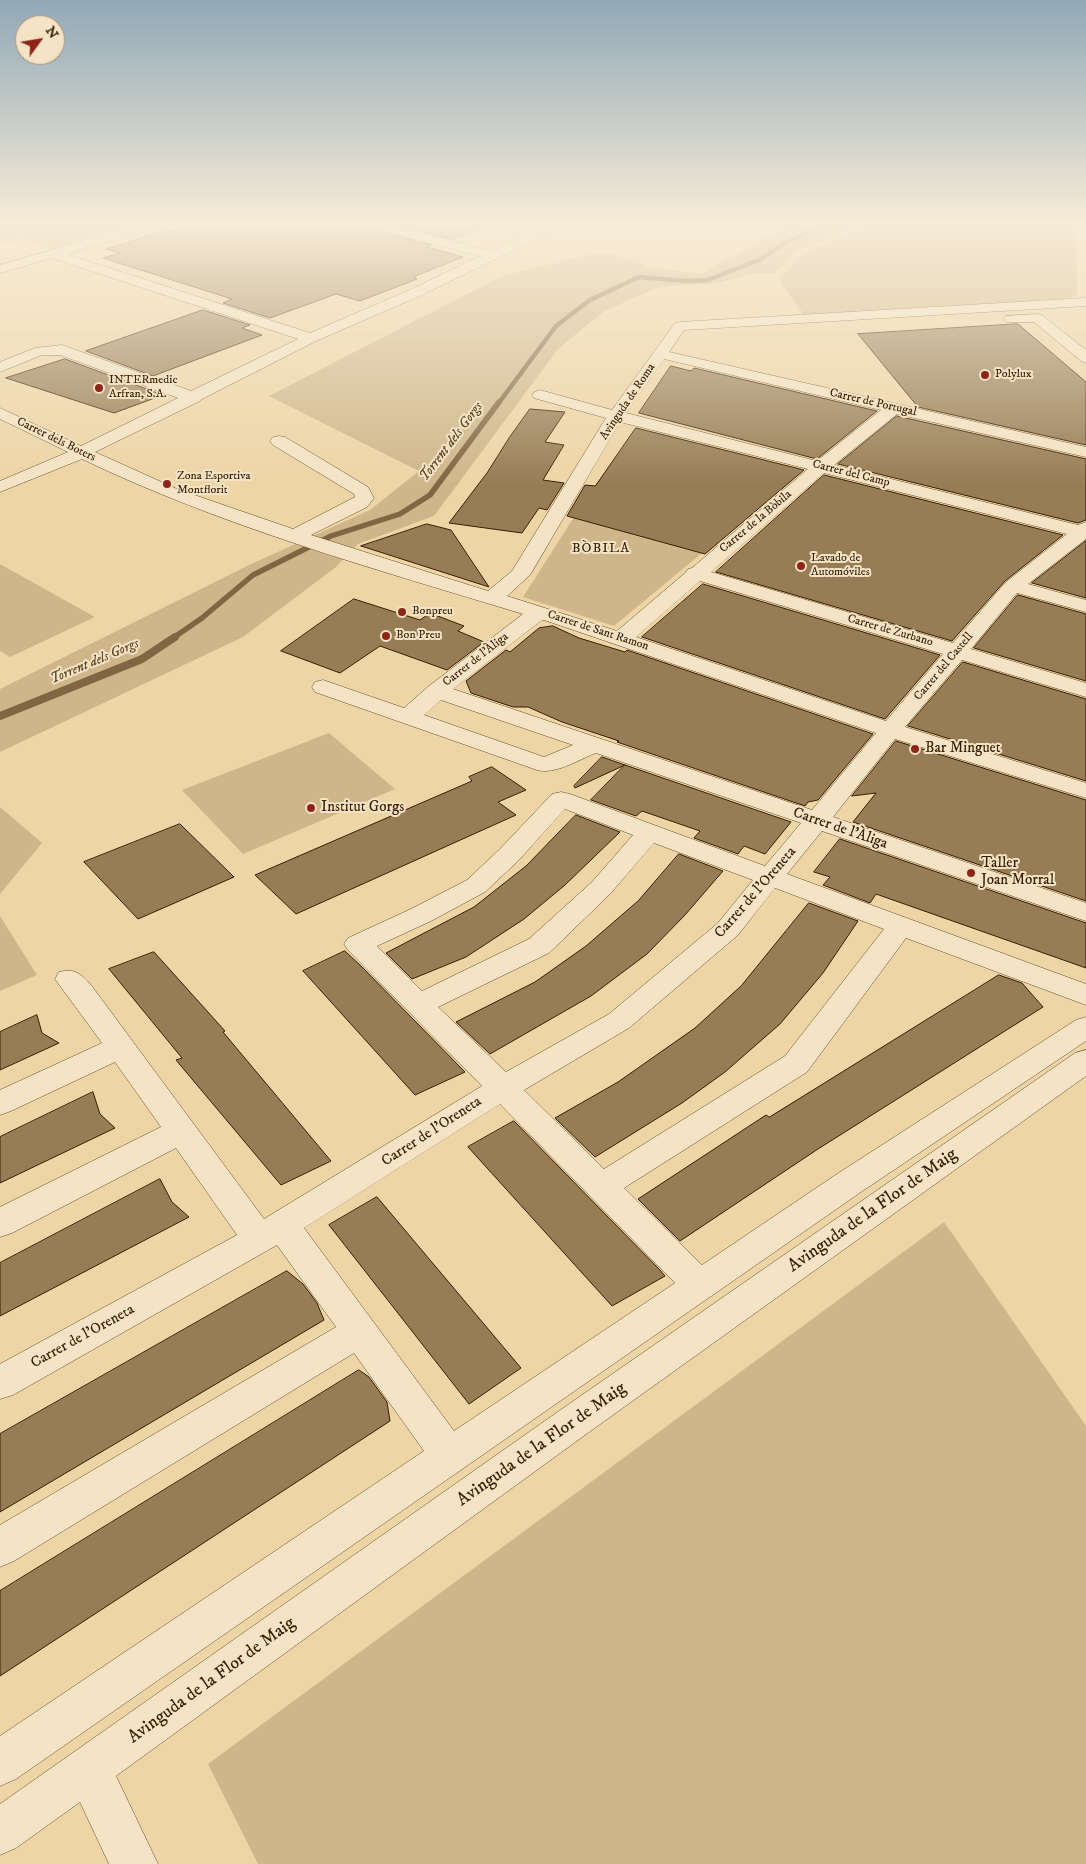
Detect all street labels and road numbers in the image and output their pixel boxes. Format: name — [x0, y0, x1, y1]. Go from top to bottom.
street label: Avinguda de Roma — [597, 361, 659, 443]
street label: Carrer de Portugal — [828, 386, 918, 420]
street label: Carrer dels Boters — [14, 415, 98, 465]
street label: Carrer del Camp — [811, 457, 891, 491]
street label: Carrer de la Bòbila — [717, 488, 795, 556]
street label: Carrer de Sant Ramon — [546, 608, 650, 654]
street label: Carrer de Zurbano — [846, 612, 934, 650]
street label: Carrer de l'Àliga — [440, 630, 512, 690]
street label: Carrer del Castell — [911, 630, 977, 704]
street label: Carrer de l'Àliga — [790, 804, 890, 854]
street label: Carrer de l'Oreneta — [711, 844, 801, 942]
street label: Carrer de l'Oreneta — [379, 1093, 485, 1171]
street label: Avinguda de la Flor de Maig — [784, 1144, 962, 1278]
street label: Carrer de l'Oreneta — [28, 1301, 138, 1373]
street label: Avinguda de la Flor de Maig — [453, 1378, 631, 1512]
street label: Avinguda de la Flor de Maig — [124, 1613, 300, 1749]

